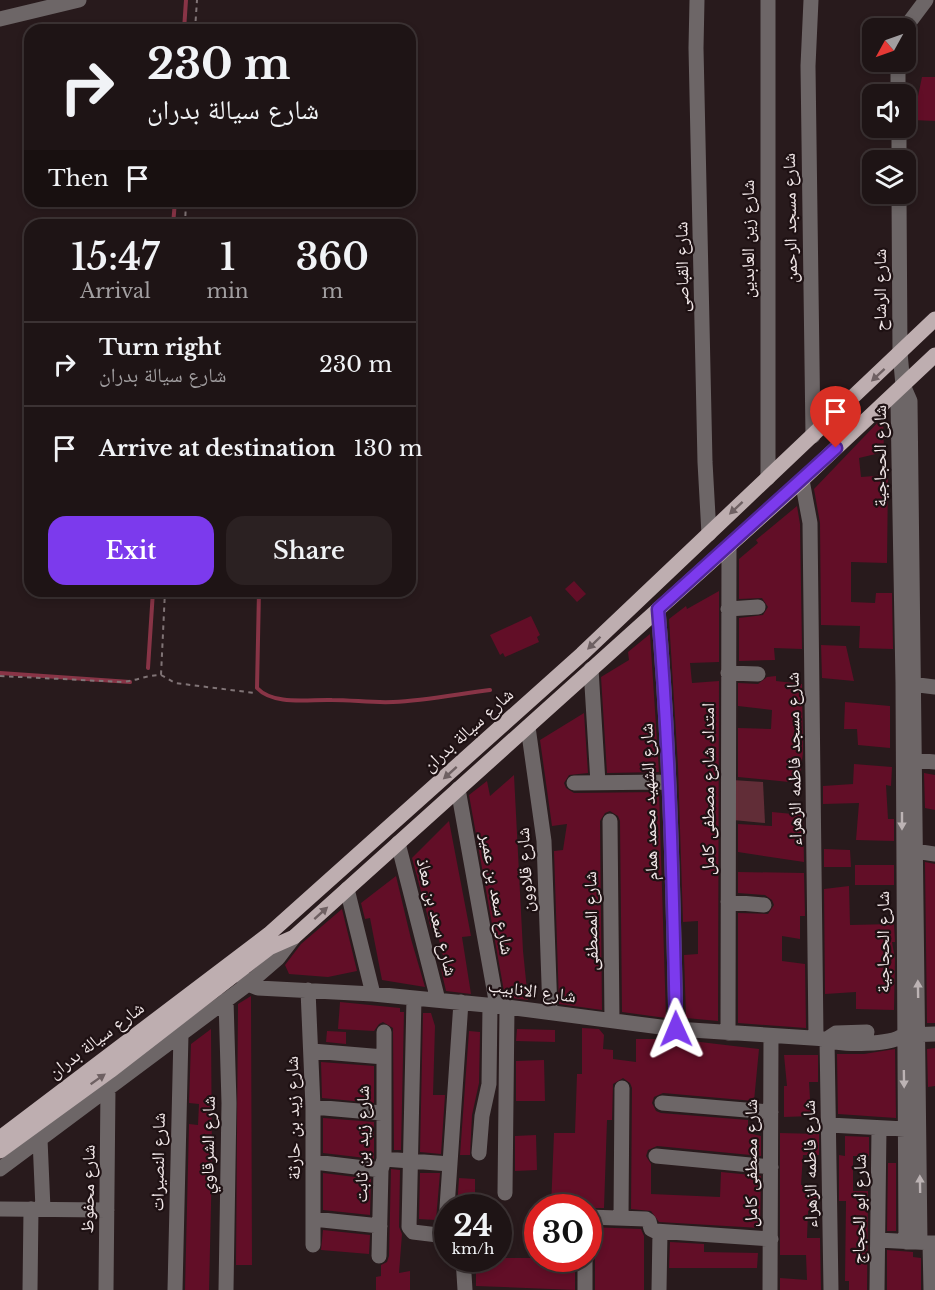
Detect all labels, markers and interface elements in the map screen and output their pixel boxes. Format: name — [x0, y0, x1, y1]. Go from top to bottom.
north arrow — [862, 18, 916, 72]
map controls — [862, 18, 916, 204]
text: 230 m — [147, 38, 290, 90]
icon: right — [48, 48, 126, 126]
button: sound — [862, 84, 916, 138]
text: شارع سيالة بدران — [147, 93, 319, 126]
button: layers — [862, 150, 916, 204]
street label: شارع مسجد الرحمن — [778, 153, 802, 283]
icon: arrive — [121, 162, 154, 195]
text: Then — [48, 165, 109, 192]
street label: شارع زين العابدين — [737, 180, 759, 298]
street label: شارع القباصى — [670, 221, 694, 313]
text: 15:47 — [71, 235, 160, 280]
text: 1 — [220, 235, 236, 280]
text: 360 — [296, 235, 369, 280]
street label: شارع الرشاح — [869, 249, 892, 331]
text: Arrival — [80, 279, 151, 303]
text: min — [207, 279, 249, 303]
text: m — [322, 279, 343, 303]
text: Turn right — [99, 334, 221, 361]
icon: right — [48, 348, 81, 381]
text: 230 m — [319, 351, 392, 378]
text: شارع سيالة بدران — [99, 363, 226, 387]
one-way arrow — [871, 367, 885, 381]
pin — [810, 386, 861, 448]
icon: arrive — [819, 395, 852, 428]
street label: شارع الحجاجية — [869, 405, 891, 507]
icon: arrive — [48, 432, 81, 465]
text: Arrive at destination — [99, 435, 336, 462]
text: 130 m — [354, 435, 423, 462]
one-way arrow — [729, 501, 743, 515]
button: Exit — [48, 516, 214, 585]
button: Share — [226, 516, 392, 585]
one-way arrow — [588, 635, 602, 649]
street label: شارع مسجد فاطمه الزهراء — [781, 672, 807, 846]
street label: شارع سيالة بدران — [418, 683, 518, 777]
street label: امتداد شارع مصطفى كامل — [697, 703, 719, 875]
street label: شارع الشهيد محمد همام — [635, 723, 664, 881]
one-way arrow — [442, 766, 457, 780]
one-way arrow — [897, 811, 907, 830]
street label: شارع قلاوون — [512, 827, 538, 913]
street label: شارع سعد بن عمير — [475, 830, 519, 957]
street label: شارع سعد بن معاذ — [412, 856, 462, 978]
street label: شارع المصطفى — [579, 871, 603, 971]
street label: شارع الحجاجية — [872, 891, 894, 993]
one-way arrow — [313, 907, 328, 920]
street label: شارع الانابيب — [487, 975, 577, 1007]
one-way arrow — [913, 979, 922, 998]
street label: شارع سيالة بدران — [44, 997, 148, 1083]
position arrow — [644, 997, 708, 1061]
street label: شارع زيد بن حارثة — [281, 1056, 305, 1180]
one-way arrow — [899, 1069, 909, 1088]
one-way arrow — [90, 1073, 106, 1085]
street label: شارع زيد بن ثابت — [350, 1085, 374, 1203]
street label: شارع الشرقاوي — [196, 1096, 223, 1194]
street label: شارع مصطفى كامل — [740, 1099, 762, 1227]
street label: شارع فاطمه الزهراء — [798, 1100, 822, 1228]
street label: شارع النصيرات — [146, 1112, 170, 1212]
street label: شارع محفوظ — [76, 1144, 100, 1234]
street label: شارع ابو الحجاج — [847, 1154, 872, 1264]
one-way arrow — [915, 1174, 925, 1193]
speed limit sign: 30 — [524, 1194, 602, 1272]
text: 24 — [453, 1207, 493, 1244]
text: km/h — [452, 1239, 494, 1258]

